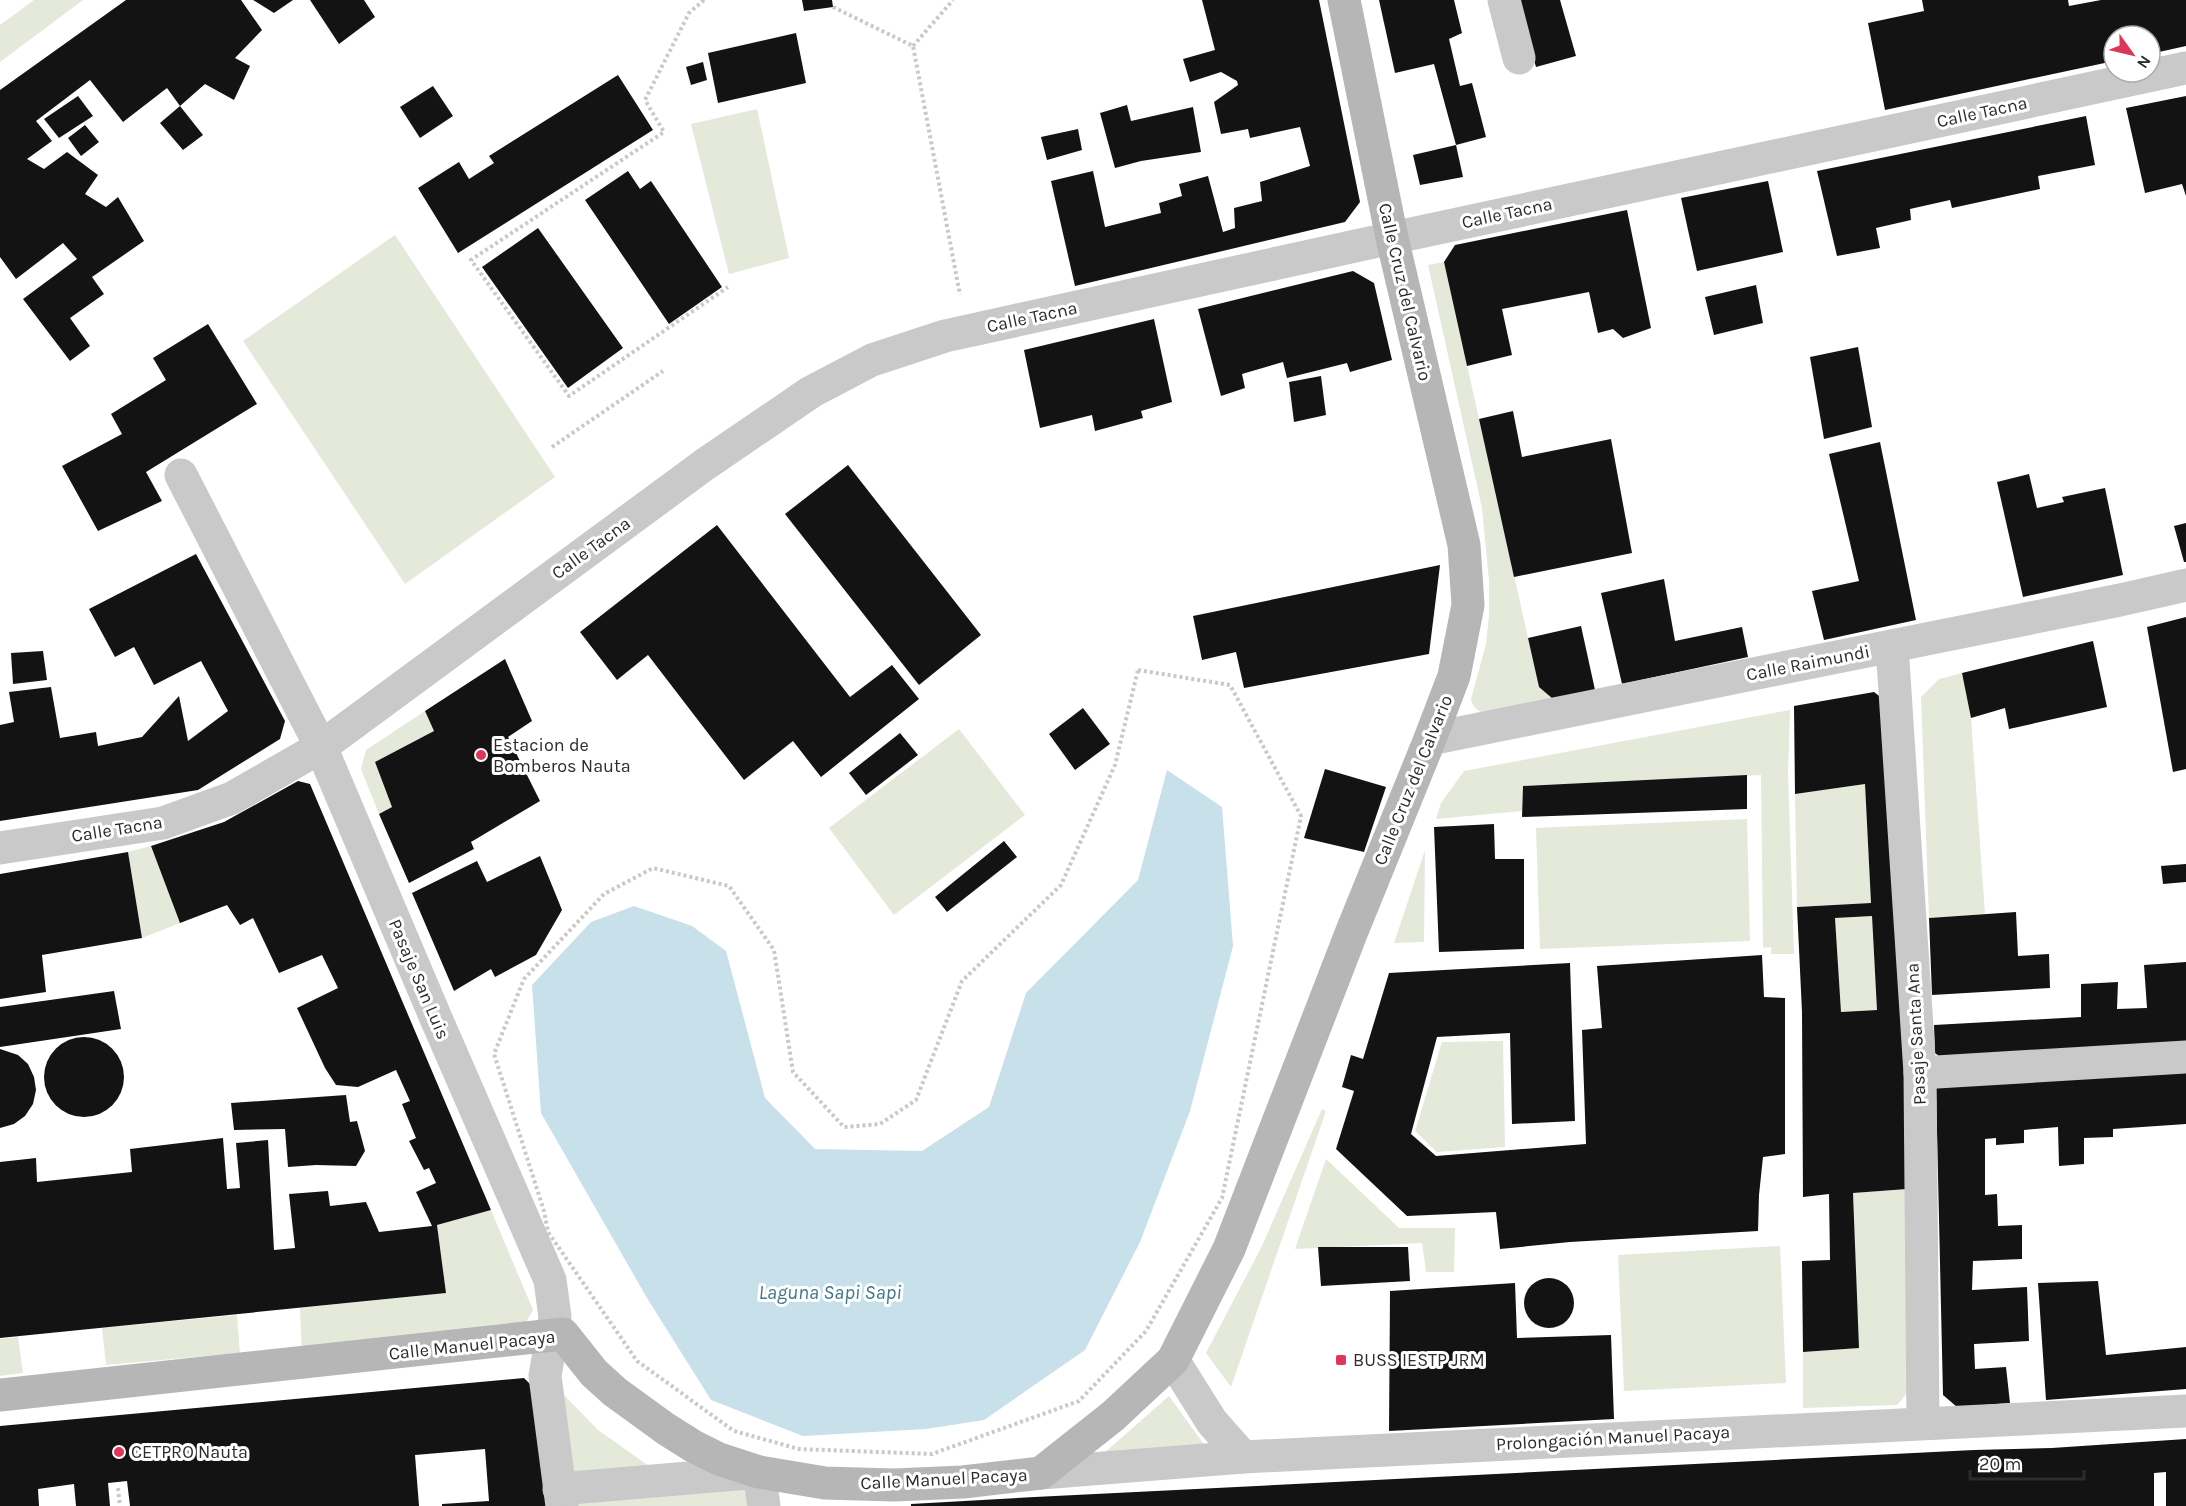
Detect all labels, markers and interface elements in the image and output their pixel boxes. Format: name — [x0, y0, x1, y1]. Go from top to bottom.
north arrow — [2102, 24, 2162, 84]
text: N — [2133, 52, 2155, 72]
street label: Calle Tacna — [1935, 92, 2029, 132]
street label: Calle Tacna — [1460, 193, 1554, 233]
street label: Calle Cruz del Calvario — [1374, 201, 1436, 383]
street label: Calle Tacna — [985, 297, 1079, 337]
street label: Calle Tacna — [547, 512, 635, 584]
street label: Calle Raimundi — [1744, 640, 1872, 686]
street label: Calle Cruz del Calvario — [1369, 692, 1457, 868]
place label: Estacion de Bomberos Nauta — [493, 734, 631, 777]
marker: Estacion de Bomberos Nauta — [474, 748, 488, 762]
street label: Calle Tacna — [70, 811, 164, 847]
street label: Pasaje San Luis — [384, 916, 454, 1042]
street label: Pasaje Santa Ana — [1901, 962, 1931, 1106]
water label: Laguna Sapi Sapi — [758, 1281, 902, 1304]
street label: Calle Manuel Pacaya — [388, 1325, 556, 1365]
place label: BUSS IESTP JRM — [1353, 1349, 1485, 1371]
marker: BUSS IESTP JRM — [1334, 1353, 1348, 1367]
street label: Prolongación Manuel Pacaya — [1495, 1421, 1731, 1455]
place label: CETPRO Nauta — [131, 1441, 248, 1463]
scale bar — [1970, 1443, 2084, 1481]
marker: CETPRO Nauta — [112, 1445, 126, 1459]
text: 20 m — [1979, 1453, 2021, 1475]
street label: Calle Manuel Pacaya — [860, 1464, 1028, 1494]

